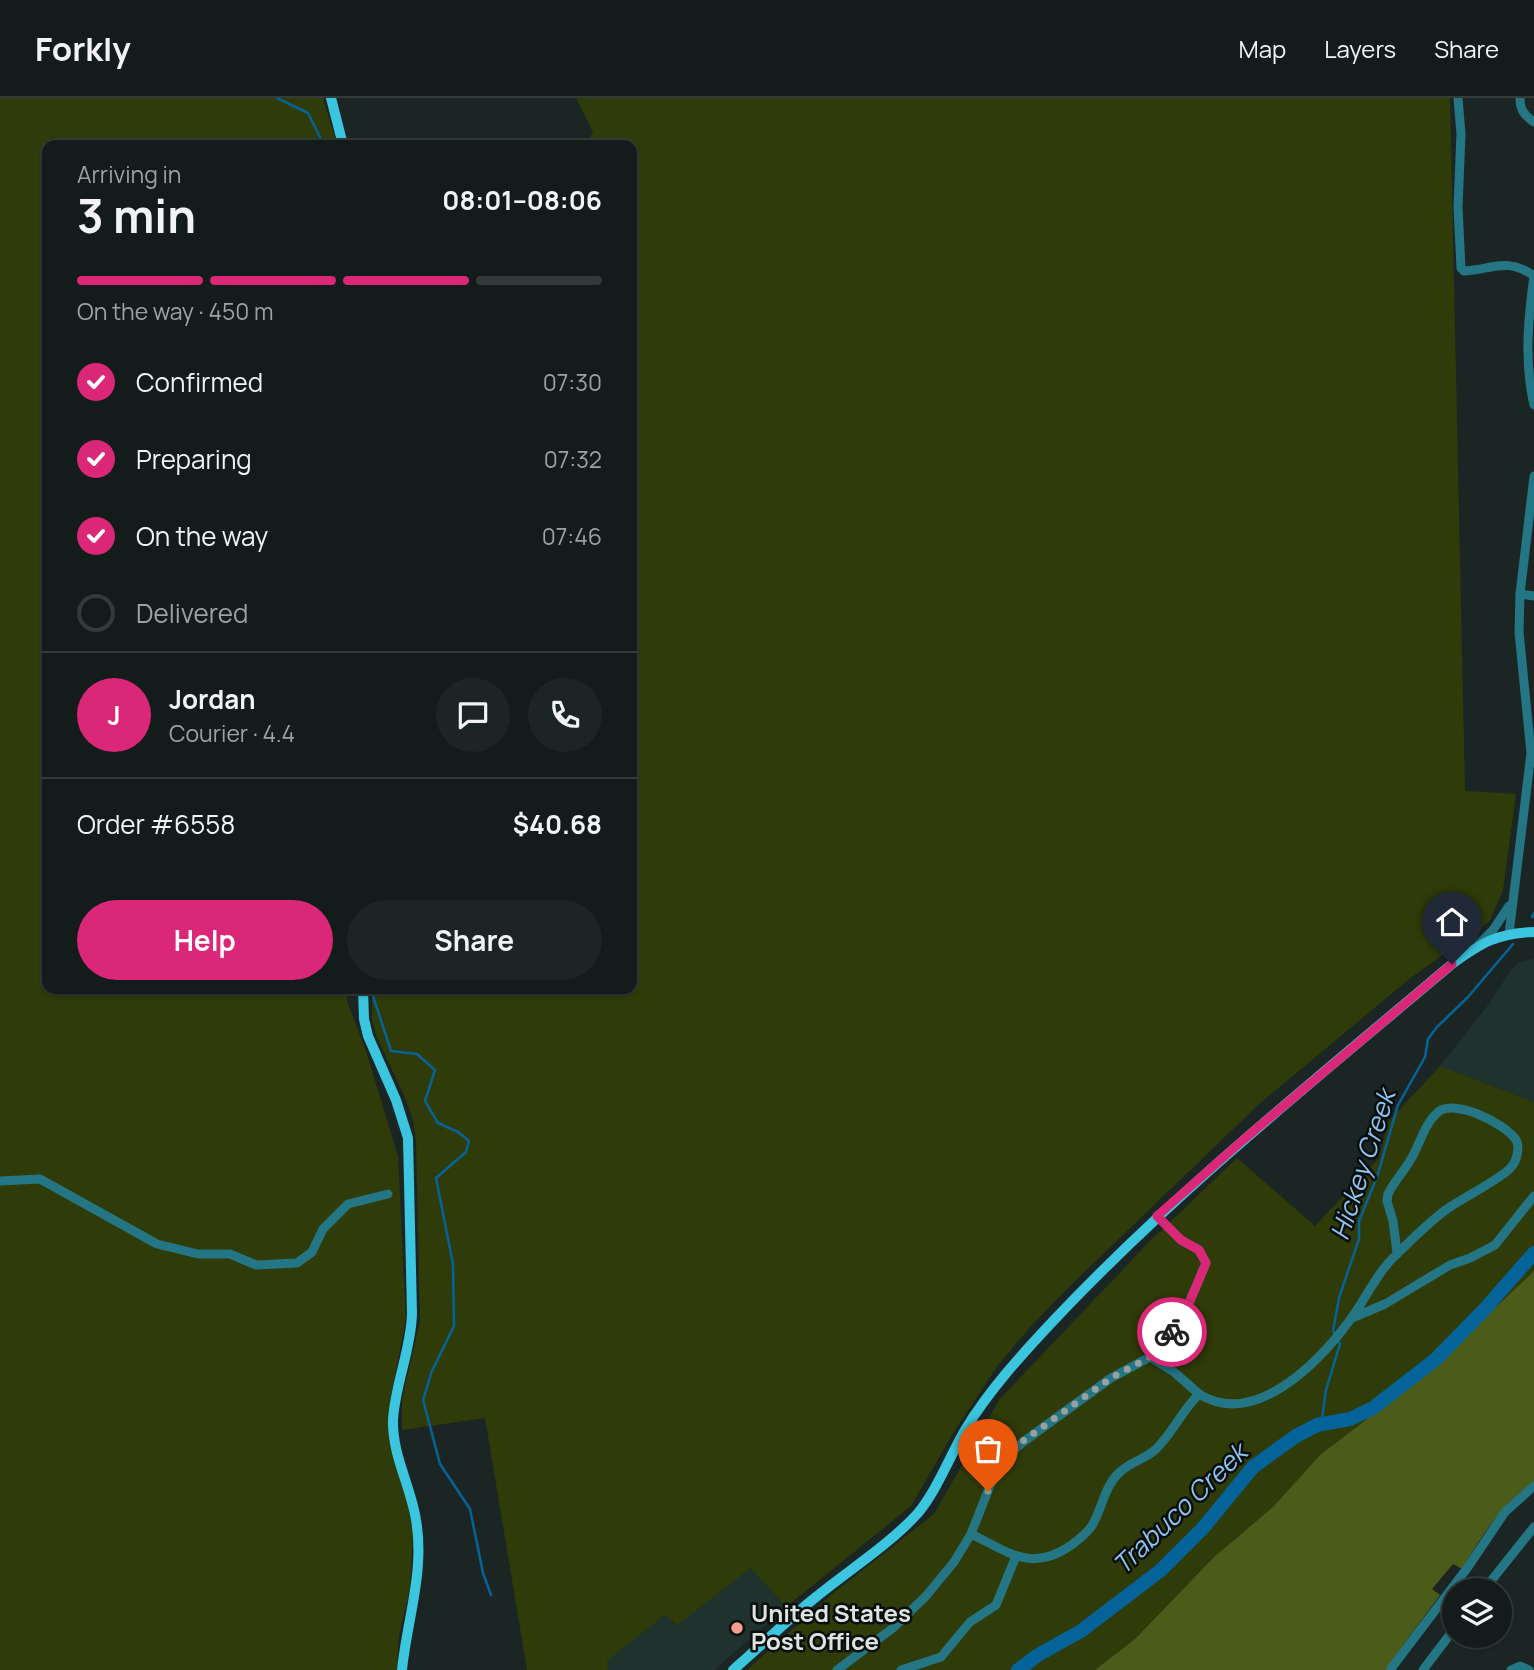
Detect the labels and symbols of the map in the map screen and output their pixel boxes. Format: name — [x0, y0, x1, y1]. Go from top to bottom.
pin — [1422, 892, 1482, 964]
water label: Hickey Creek — [1321, 1081, 1404, 1244]
courier — [1137, 1297, 1207, 1367]
pin — [958, 1419, 1018, 1491]
water label: Trabuco Creek — [1104, 1432, 1257, 1582]
place label: United States Post Office — [751, 1596, 911, 1657]
marker: United States Post Office — [729, 1620, 745, 1636]

